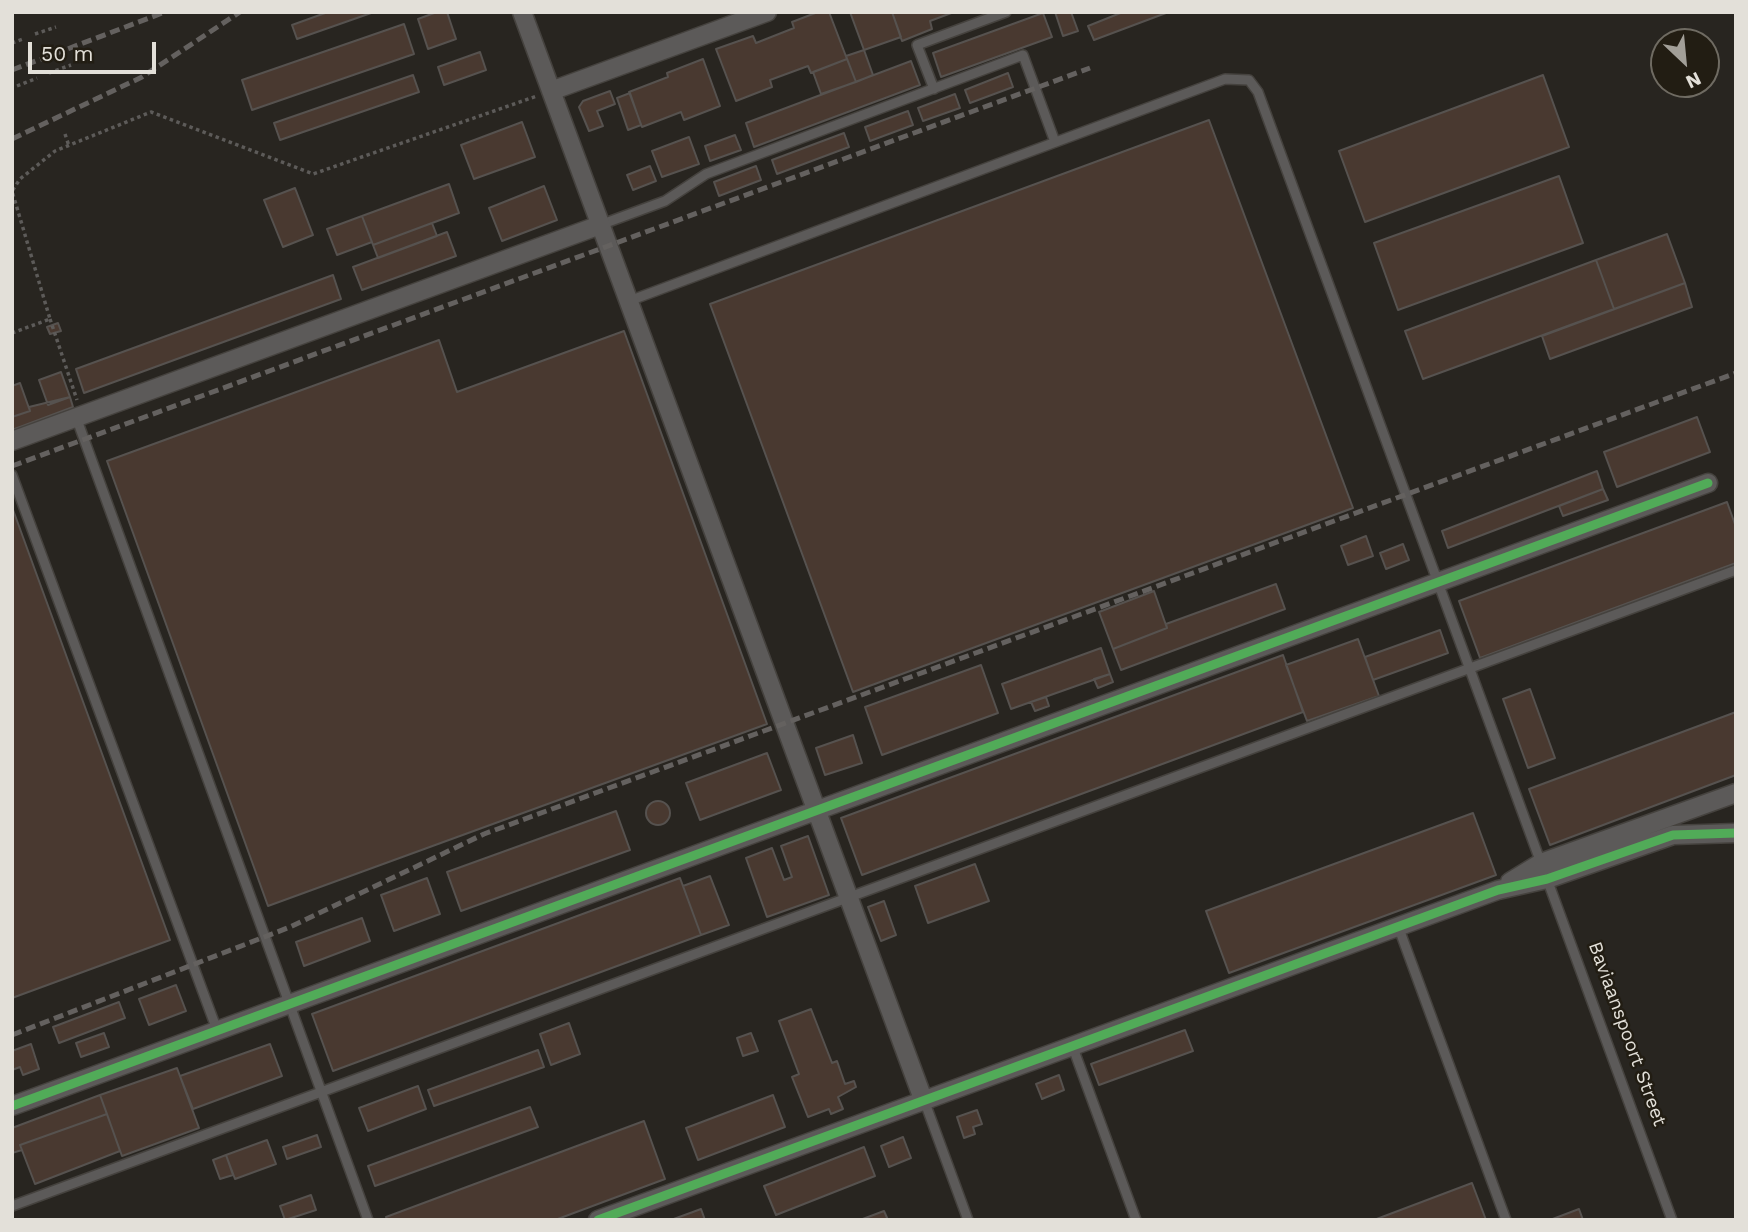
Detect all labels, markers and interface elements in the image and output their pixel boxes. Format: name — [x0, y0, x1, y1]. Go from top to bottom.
scale bar — [32, 28, 159, 72]
north arrow — [1650, 28, 1720, 98]
text: 50 m — [41, 41, 93, 66]
text: N — [1682, 67, 1705, 94]
street label: Baviaanspoort Street — [1583, 939, 1671, 1129]

